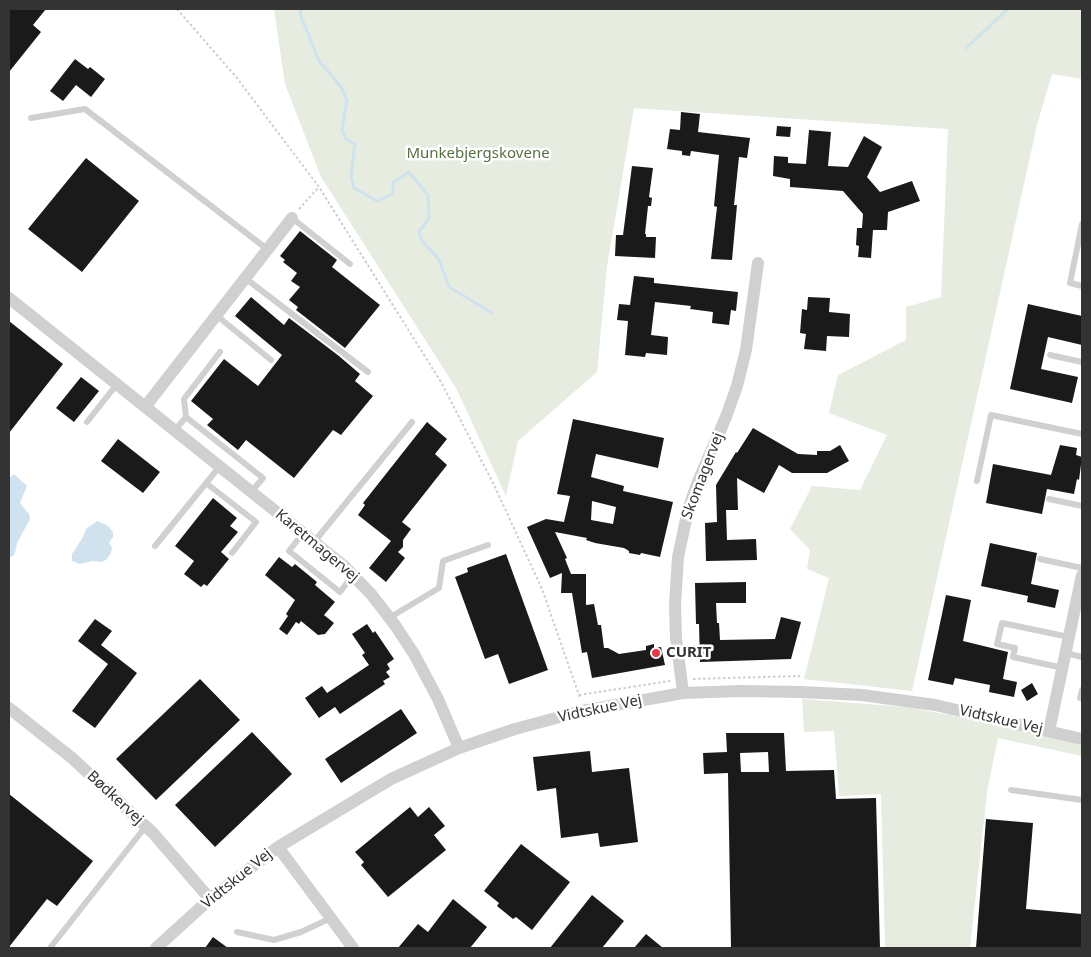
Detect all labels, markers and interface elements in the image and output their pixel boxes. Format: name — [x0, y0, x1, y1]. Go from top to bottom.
park label: Munkebjergskovene — [406, 145, 550, 163]
street label: Skomagervej — [678, 430, 728, 522]
street label: Karetmagervej — [271, 506, 363, 586]
place label: CURIT — [666, 644, 711, 662]
marker: CURIT — [650, 647, 662, 659]
street label: Vidtskue Vej — [556, 691, 644, 727]
street label: Vidtskue Vej — [957, 702, 1045, 738]
street label: Bødkervej — [83, 767, 147, 829]
street label: Vidtskue Vej — [198, 845, 276, 913]

